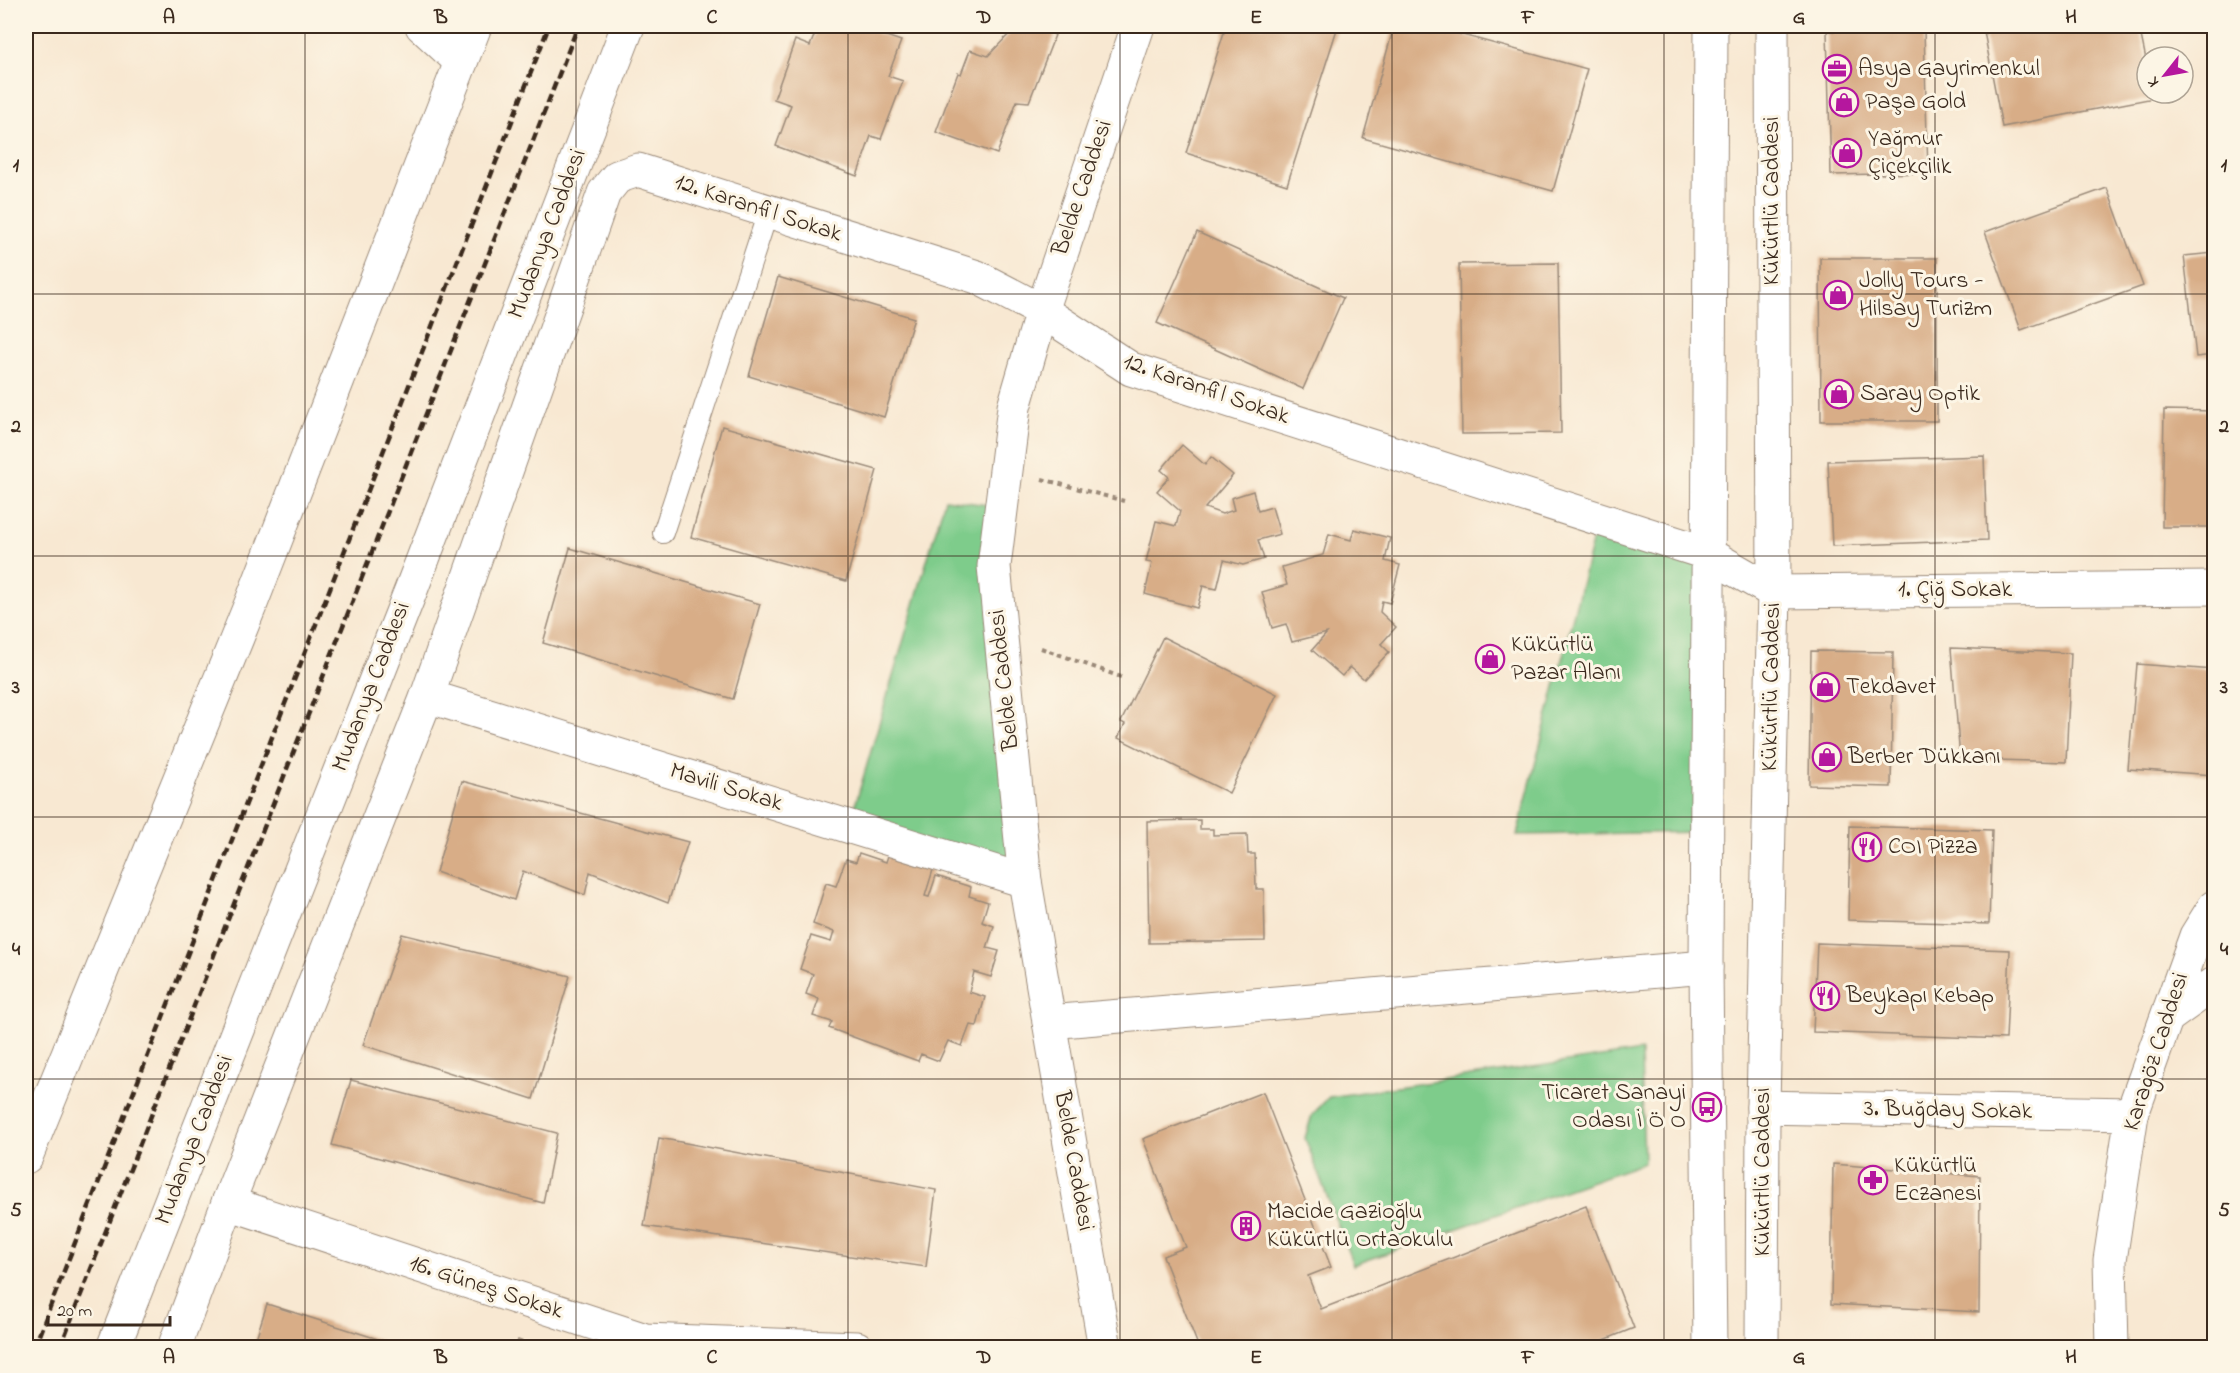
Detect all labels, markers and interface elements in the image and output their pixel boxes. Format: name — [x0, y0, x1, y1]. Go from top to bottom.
text: A — [163, 4, 175, 33]
text: B — [433, 4, 448, 33]
text: C — [707, 4, 718, 33]
text: D — [976, 4, 991, 33]
text: E — [1250, 4, 1262, 33]
text: F — [1521, 4, 1535, 33]
text: G — [1793, 4, 1806, 33]
text: H — [2065, 4, 2077, 33]
north arrow — [2135, 45, 2195, 105]
place label: Asya Gayrimenkul — [1858, 52, 2040, 88]
office icon: Asya Gayrimenkul — [1821, 53, 1853, 85]
text: K — [2141, 71, 2166, 91]
place label: Paşa Gold — [1865, 85, 1966, 120]
shop icon: Paşa Gold — [1828, 86, 1860, 118]
street label: Belde Caddesi — [1043, 115, 1123, 262]
street label: Kükürtlü Caddesi — [1755, 116, 1790, 286]
place label: Yağmur Çiçekçilik — [1868, 122, 1952, 185]
shop icon: Yağmur Çiçekçilik — [1831, 137, 1863, 169]
street label: Mudanya Caddesi — [500, 144, 597, 324]
text: 1 — [13, 152, 20, 181]
text: 1 — [2221, 152, 2228, 181]
street label: 12. Karanfil Sokak — [670, 165, 847, 253]
place label: Jolly Tours - Hilsay Turizm — [1859, 264, 1992, 328]
shop icon: Jolly Tours - Hilsay Turizm — [1822, 279, 1854, 311]
street label: 12. Karanfil Sokak — [1118, 345, 1294, 435]
place label: Saray Optik — [1860, 377, 1980, 413]
shop icon: Saray Optik — [1823, 378, 1855, 410]
text: 2 — [10, 413, 21, 442]
text: 2 — [2218, 413, 2229, 442]
street label: 1. Çiğ Sokak — [1898, 573, 2012, 608]
street label: Mudanya Caddesi — [324, 597, 421, 777]
street label: Kükürtlü Caddesi — [1753, 602, 1791, 772]
street label: Belde Caddesi — [980, 608, 1030, 753]
place label: Kükürtlü Pazar Alanı — [1511, 628, 1621, 691]
shop icon: Kükürtlü Pazar Alanı — [1474, 643, 1506, 675]
place label: Tekdavet — [1846, 670, 1936, 705]
shop icon: Tekdavet — [1809, 671, 1841, 703]
text: 3 — [11, 674, 20, 703]
text: 3 — [2219, 674, 2228, 703]
place label: Berber Dükkanı — [1847, 740, 2001, 775]
shop icon: Berber Dükkanı — [1811, 741, 1843, 773]
street label: Mavili Sokak — [665, 754, 787, 822]
place label: COI Pizza — [1888, 830, 1978, 865]
restaurant icon: COI Pizza — [1851, 831, 1883, 863]
text: 4 — [12, 936, 21, 965]
text: 4 — [2220, 936, 2229, 965]
street label: Karagöz Caddesi — [2115, 968, 2199, 1136]
place label: Beykapı Kebap — [1845, 979, 1994, 1015]
restaurant icon: Beykapı Kebap — [1809, 980, 1841, 1012]
street label: Mudanya Caddesi — [147, 1050, 244, 1230]
place label: Ticaret Sanayi Odası İ Ö O — [1541, 1076, 1686, 1139]
street label: Belde Caddesi — [1043, 1087, 1103, 1234]
street label: Kükürtlü Caddesi — [1746, 1087, 1781, 1257]
bus stop icon: Ticaret Sanayi Odası İ Ö O — [1691, 1091, 1723, 1123]
street label: 3. Buğday Sokak — [1864, 1092, 2033, 1131]
place label: Kükürtlü Eczanesi — [1894, 1149, 1981, 1212]
pharmacy icon: Kükürtlü Eczanesi — [1857, 1164, 1889, 1196]
place label: Macide Gazioğlu Kükürtlü Ortaokulu — [1267, 1195, 1454, 1258]
text: 5 — [10, 1197, 22, 1226]
text: 5 — [2218, 1197, 2230, 1226]
building icon: Macide Gazioğlu Kükürtlü Ortaokulu — [1230, 1210, 1262, 1242]
street label: 16. Güneş Sokak — [405, 1247, 568, 1329]
scale bar — [48, 1289, 170, 1327]
text: 20 m — [57, 1299, 92, 1325]
text: A — [163, 1344, 175, 1373]
text: B — [433, 1344, 448, 1373]
text: C — [707, 1344, 718, 1373]
text: D — [976, 1344, 991, 1373]
text: E — [1250, 1344, 1262, 1373]
text: F — [1521, 1344, 1535, 1373]
text: G — [1793, 1344, 1806, 1373]
text: H — [2065, 1344, 2077, 1373]

